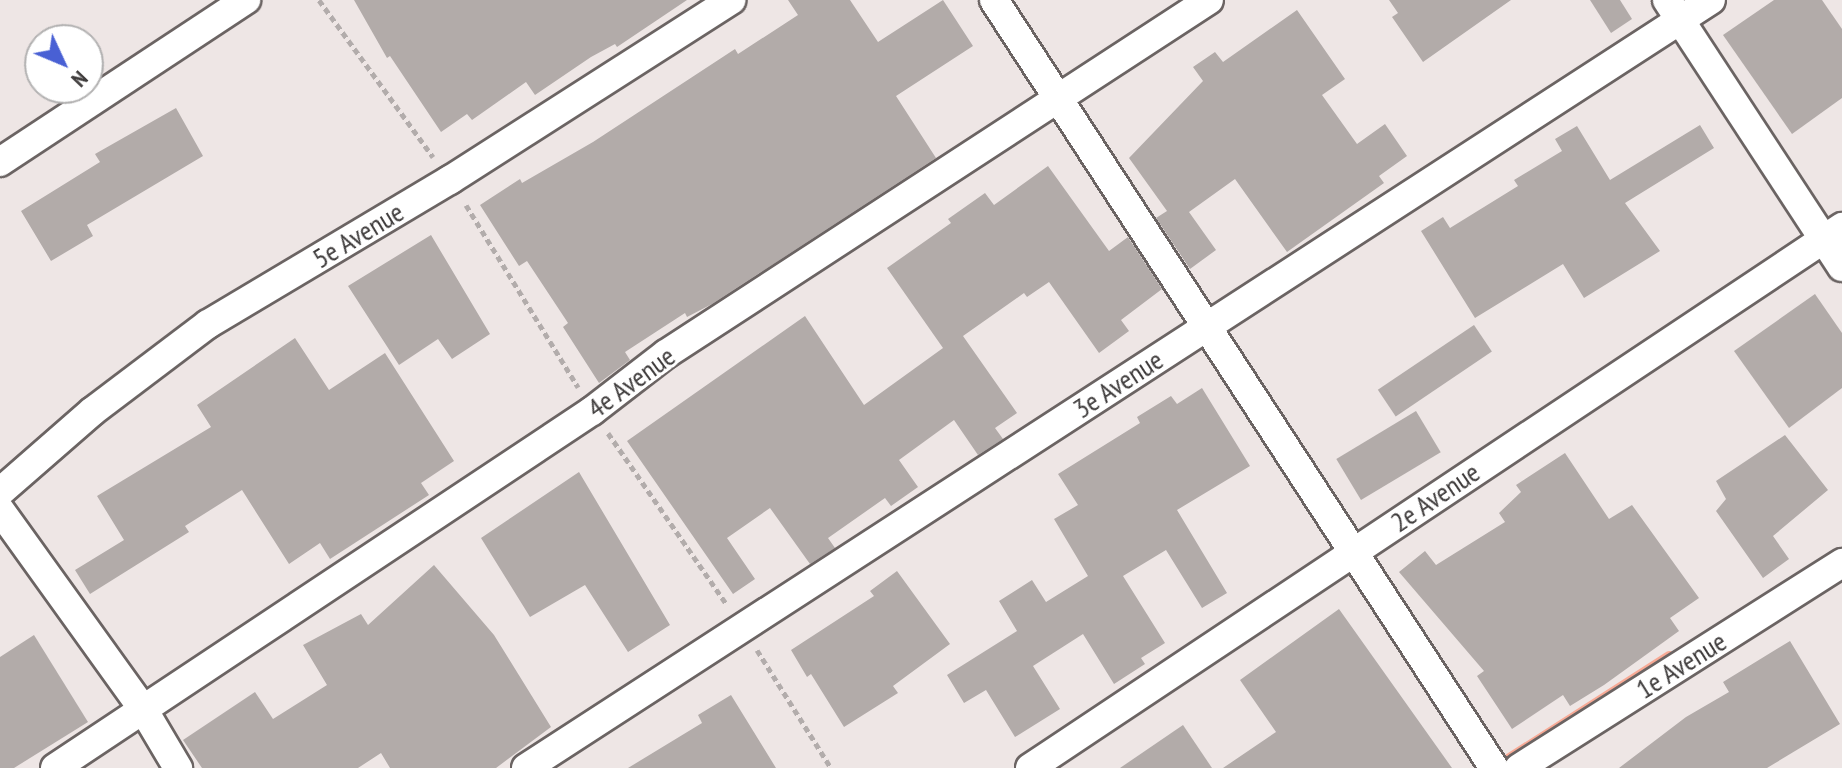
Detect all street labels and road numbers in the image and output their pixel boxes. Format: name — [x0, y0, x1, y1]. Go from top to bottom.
street label: 5e Avenue — [306, 195, 410, 275]
street label: 4e Avenue — [580, 339, 682, 425]
street label: 3e Avenue — [1067, 342, 1169, 426]
street label: 2e Avenue — [1384, 455, 1486, 539]
street label: 1e Avenue — [1629, 624, 1733, 706]

